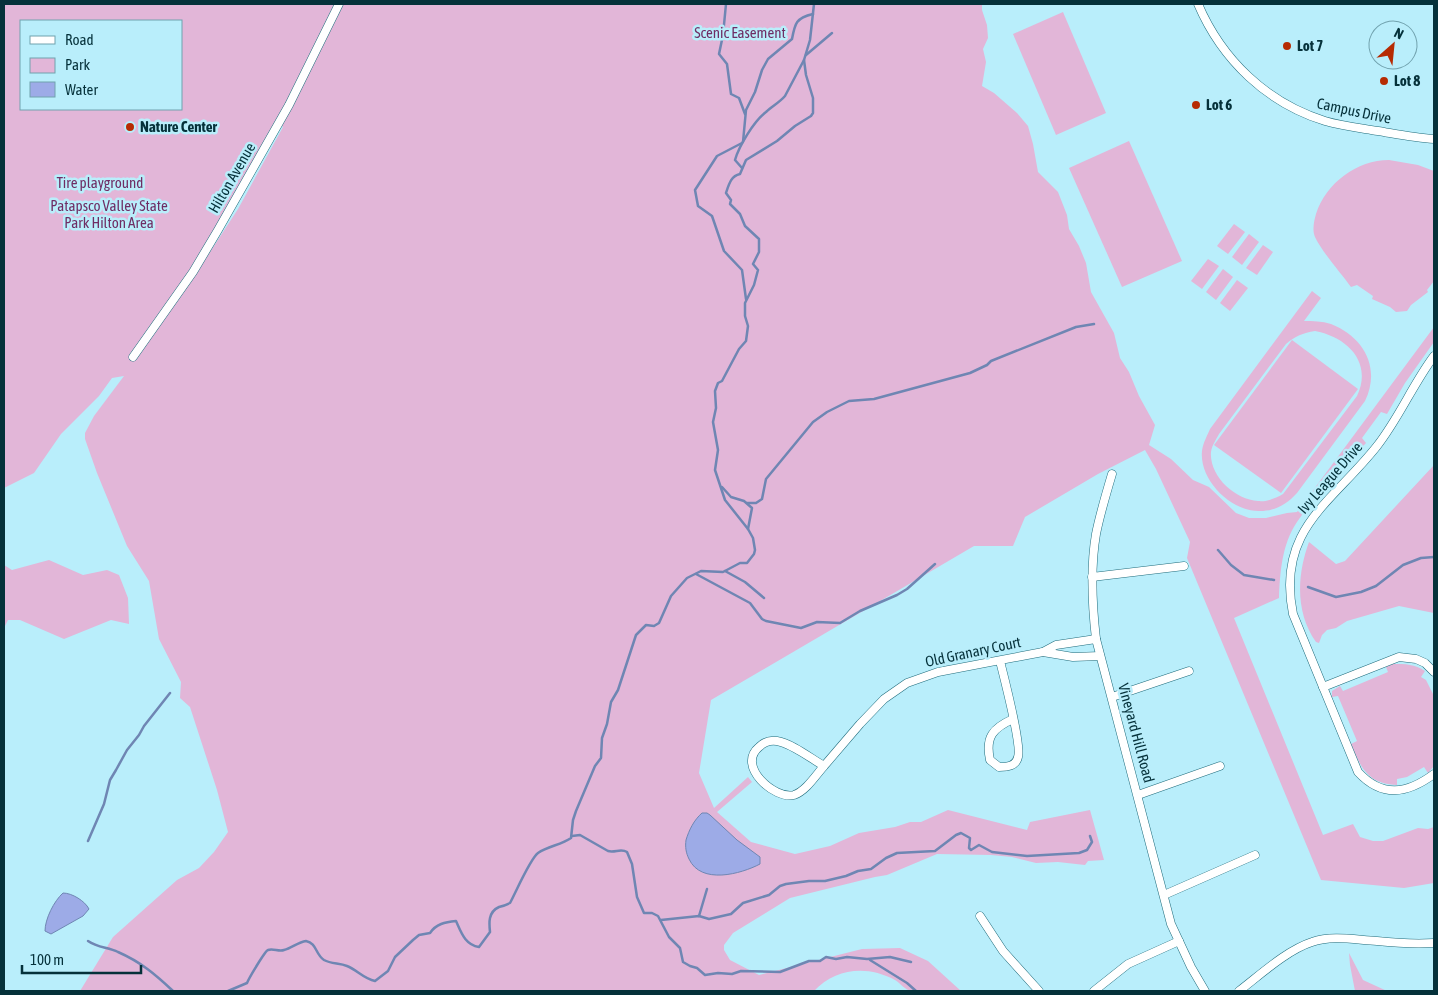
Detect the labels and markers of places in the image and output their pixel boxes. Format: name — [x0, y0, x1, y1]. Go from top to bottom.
place label: Lot 7 — [1297, 37, 1323, 54]
marker: Lot 7 — [1281, 40, 1293, 52]
place label: Lot 8 — [1394, 72, 1420, 89]
marker: Lot 8 — [1378, 75, 1390, 87]
place label: Lot 6 — [1206, 96, 1232, 113]
marker: Lot 6 — [1190, 99, 1202, 111]
place label: Nature Center — [140, 118, 217, 135]
marker: Nature Center — [124, 121, 136, 133]

